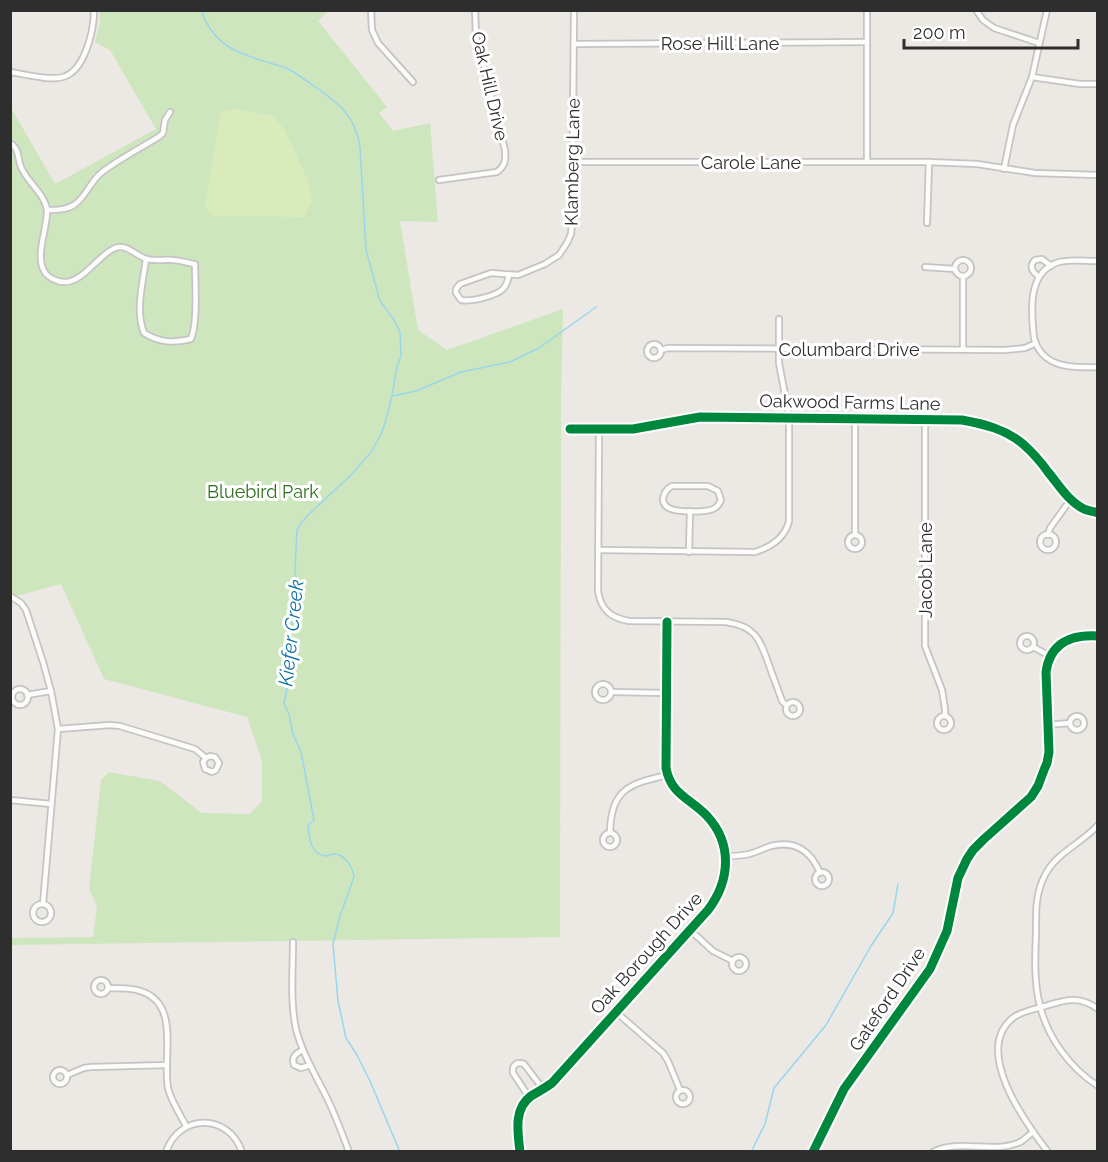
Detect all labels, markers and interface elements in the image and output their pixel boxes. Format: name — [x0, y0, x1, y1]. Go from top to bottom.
scale bar — [904, 12, 1078, 50]
text: 200 m — [913, 22, 966, 43]
street label: Oak Hill Drive — [467, 29, 513, 143]
street label: Rose Hill Lane — [661, 33, 780, 54]
street label: Klamberg Lane — [560, 98, 584, 226]
street label: Carole Lane — [701, 152, 802, 173]
street label: Columbard Drive — [779, 339, 920, 360]
street label: Oakwood Farms Lane — [759, 390, 941, 414]
park label: Bluebird Park — [207, 481, 319, 502]
street label: Jacob Lane — [915, 522, 936, 618]
water label: Kiefer Creek — [273, 578, 309, 688]
street label: Oak Borough Drive — [586, 887, 707, 1018]
street label: Gateford Drive — [845, 943, 930, 1055]

